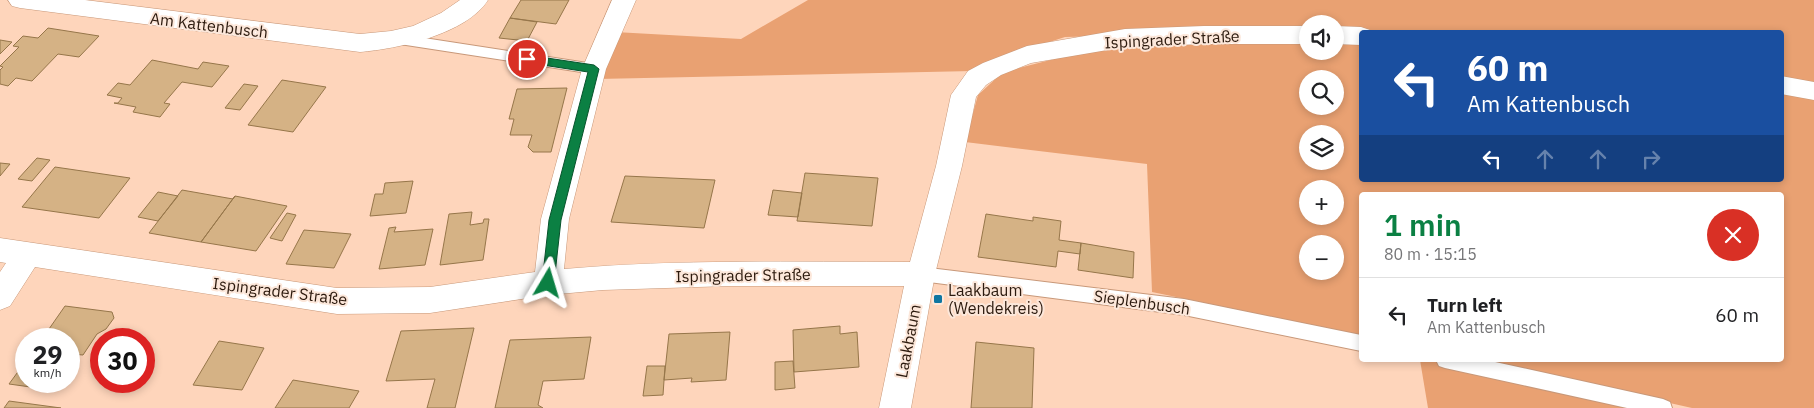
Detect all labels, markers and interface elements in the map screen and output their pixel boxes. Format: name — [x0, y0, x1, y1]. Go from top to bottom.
street label: Am Kattenbusch — [149, 8, 269, 42]
map controls — [1299, 15, 1344, 280]
button: sound — [1299, 15, 1344, 60]
street label: Ispingrader Straße — [1104, 25, 1240, 53]
pin — [506, 38, 548, 80]
icon: arrive — [513, 45, 541, 73]
text: 60 m — [1467, 45, 1549, 91]
icon: left — [1384, 50, 1449, 115]
button: search — [1299, 70, 1344, 115]
text: Am Kattenbusch — [1467, 89, 1630, 118]
button: layers — [1299, 125, 1344, 170]
icon: left — [1478, 145, 1506, 173]
icon: ahead — [1531, 145, 1559, 173]
icon: ahead — [1584, 145, 1612, 173]
icon: right — [1637, 145, 1665, 173]
button: + — [1299, 180, 1344, 225]
text: 1 min — [1384, 205, 1462, 244]
button: close — [1707, 209, 1759, 261]
button: − — [1299, 235, 1344, 280]
text: 80 m · 15:15 — [1384, 244, 1477, 264]
position arrow — [521, 256, 573, 308]
street label: Ispingrader Straße — [675, 264, 811, 286]
street label: Ispingrader Straße — [212, 273, 349, 309]
place label: Laakbaum (Wendekreis) — [948, 280, 1044, 318]
street label: Sieplenbusch — [1093, 285, 1191, 319]
marker: Laakbaum (Wendekreis) — [932, 293, 944, 305]
text: Turn left — [1427, 293, 1503, 317]
icon: left — [1384, 301, 1412, 329]
street label: Laakbaum — [891, 303, 925, 379]
text: 60 m — [1715, 303, 1759, 327]
text: Am Kattenbusch — [1427, 317, 1546, 337]
speed limit sign: 30 — [90, 328, 155, 393]
text: 29 — [32, 338, 63, 371]
text: km/h — [33, 365, 62, 380]

